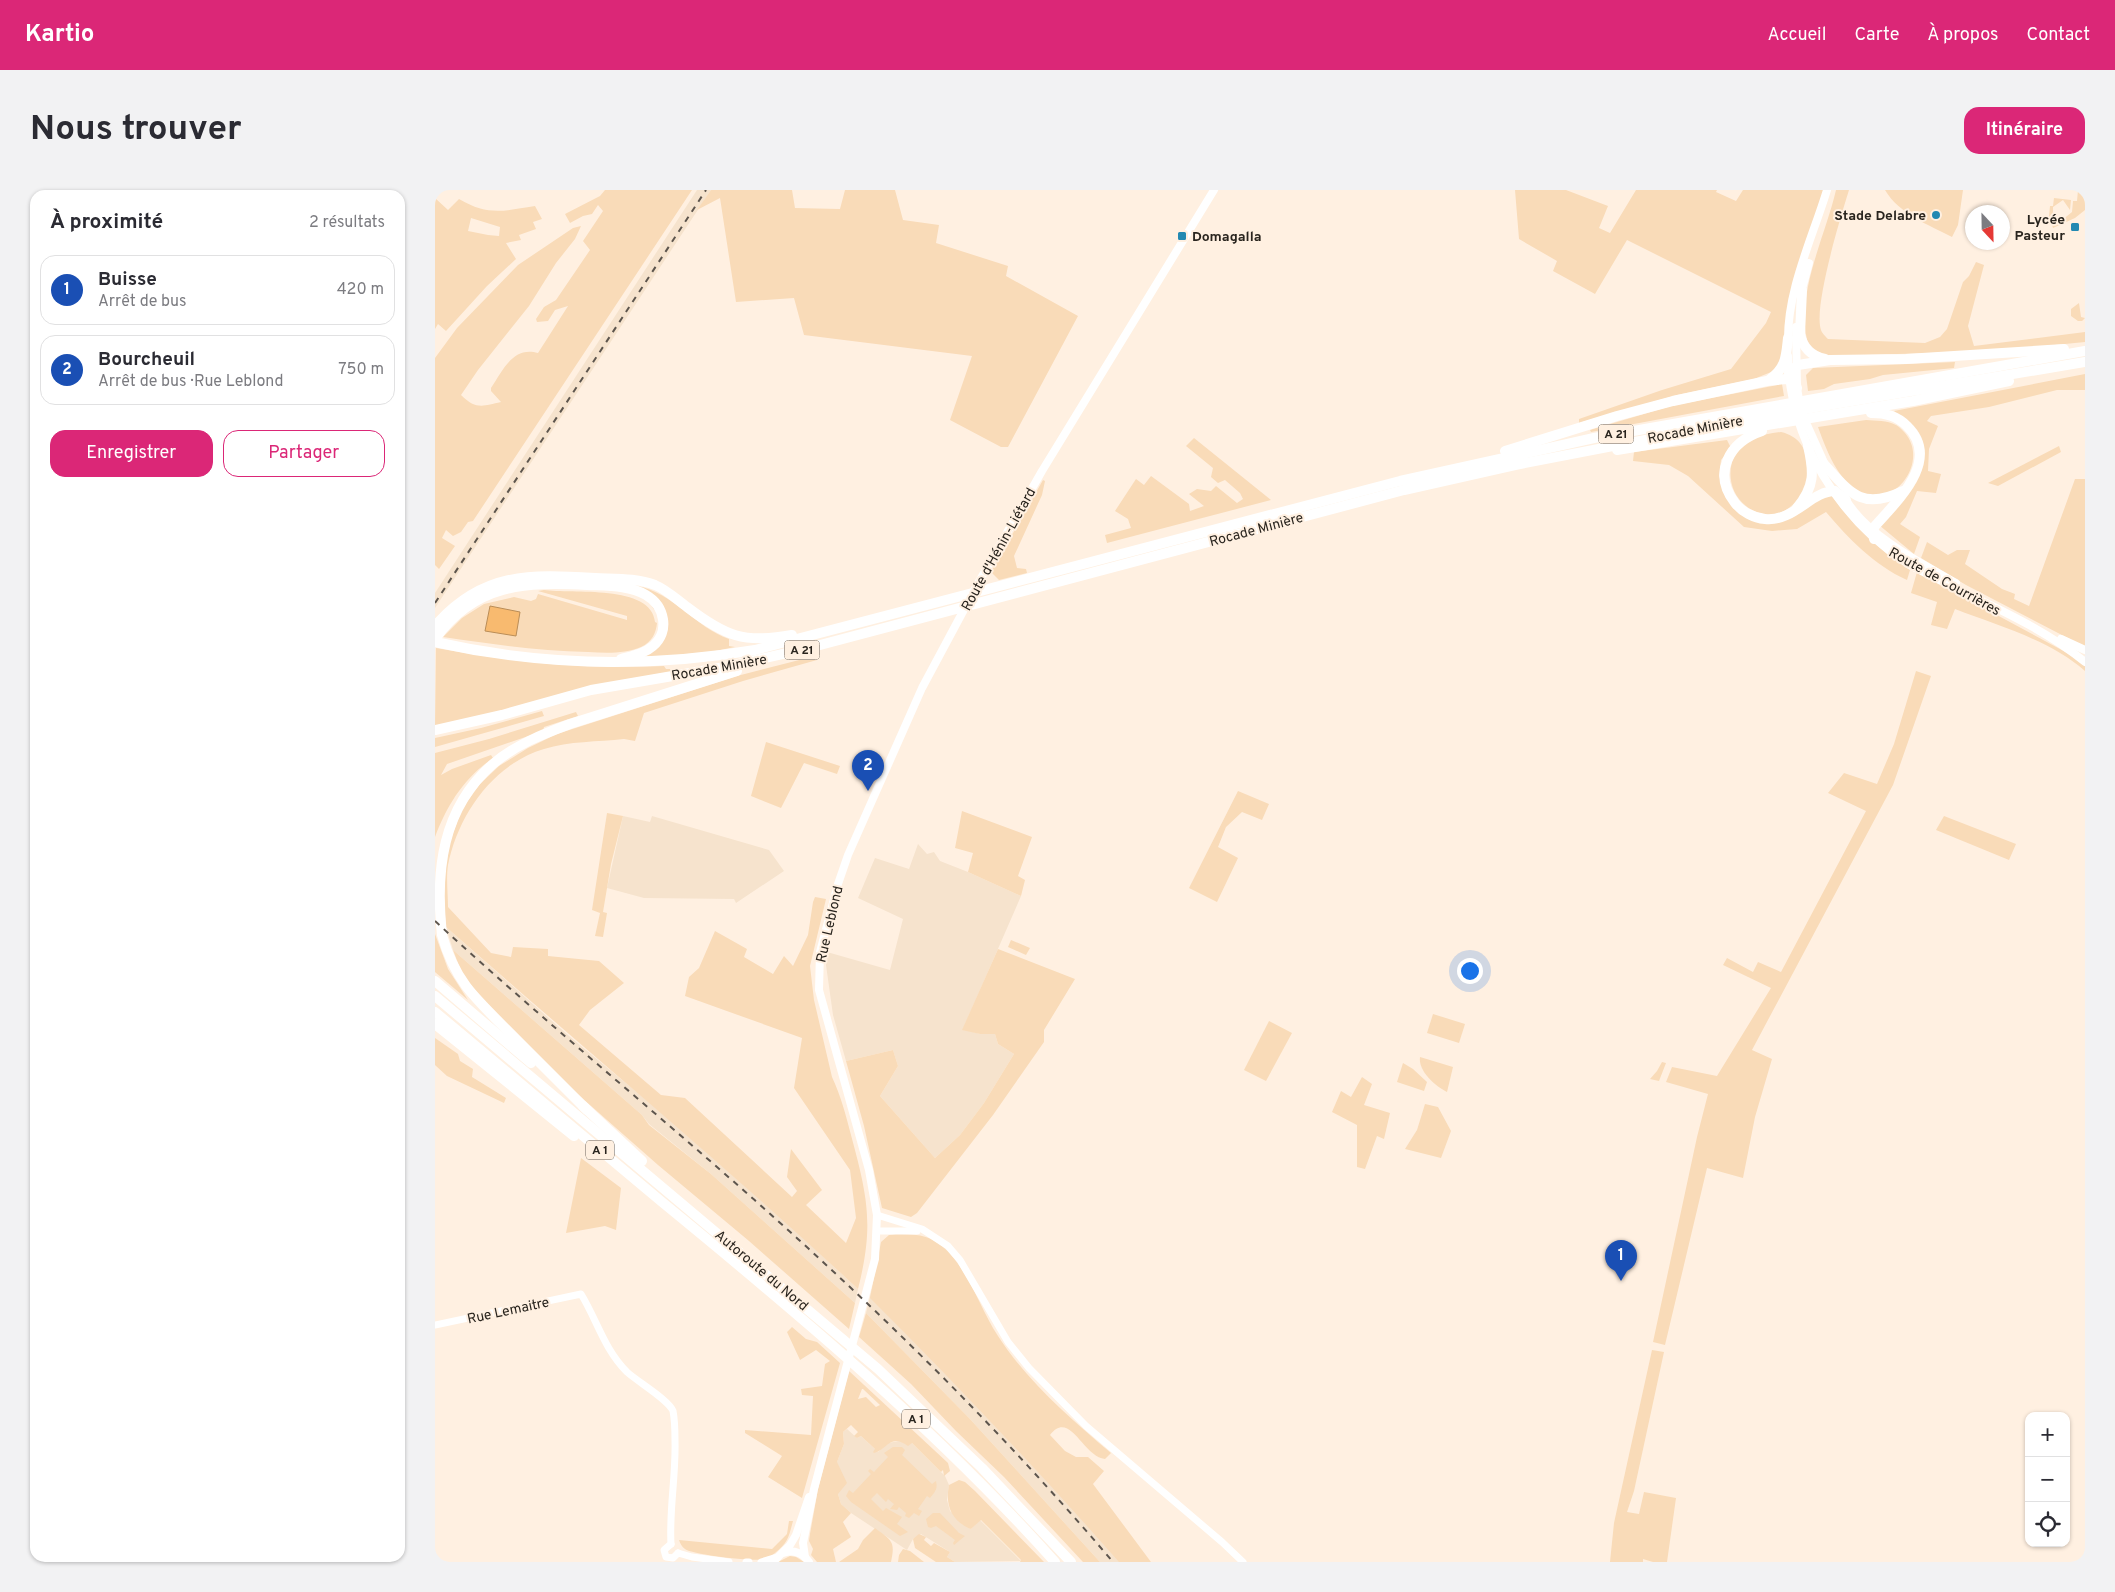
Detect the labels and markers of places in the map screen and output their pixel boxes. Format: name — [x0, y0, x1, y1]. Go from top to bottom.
place label: Stade Delabre — [1834, 208, 1926, 225]
marker: Stade Delabre — [1930, 209, 1942, 221]
place label: Lycée Pasteur — [2015, 212, 2065, 245]
marker: Lycée Pasteur — [2069, 221, 2081, 233]
place label: Domagalla — [1192, 229, 1262, 246]
marker: Domagalla — [1176, 230, 1188, 242]
pin: 2 — [852, 750, 884, 791]
pin: 1 — [1605, 1240, 1637, 1281]

